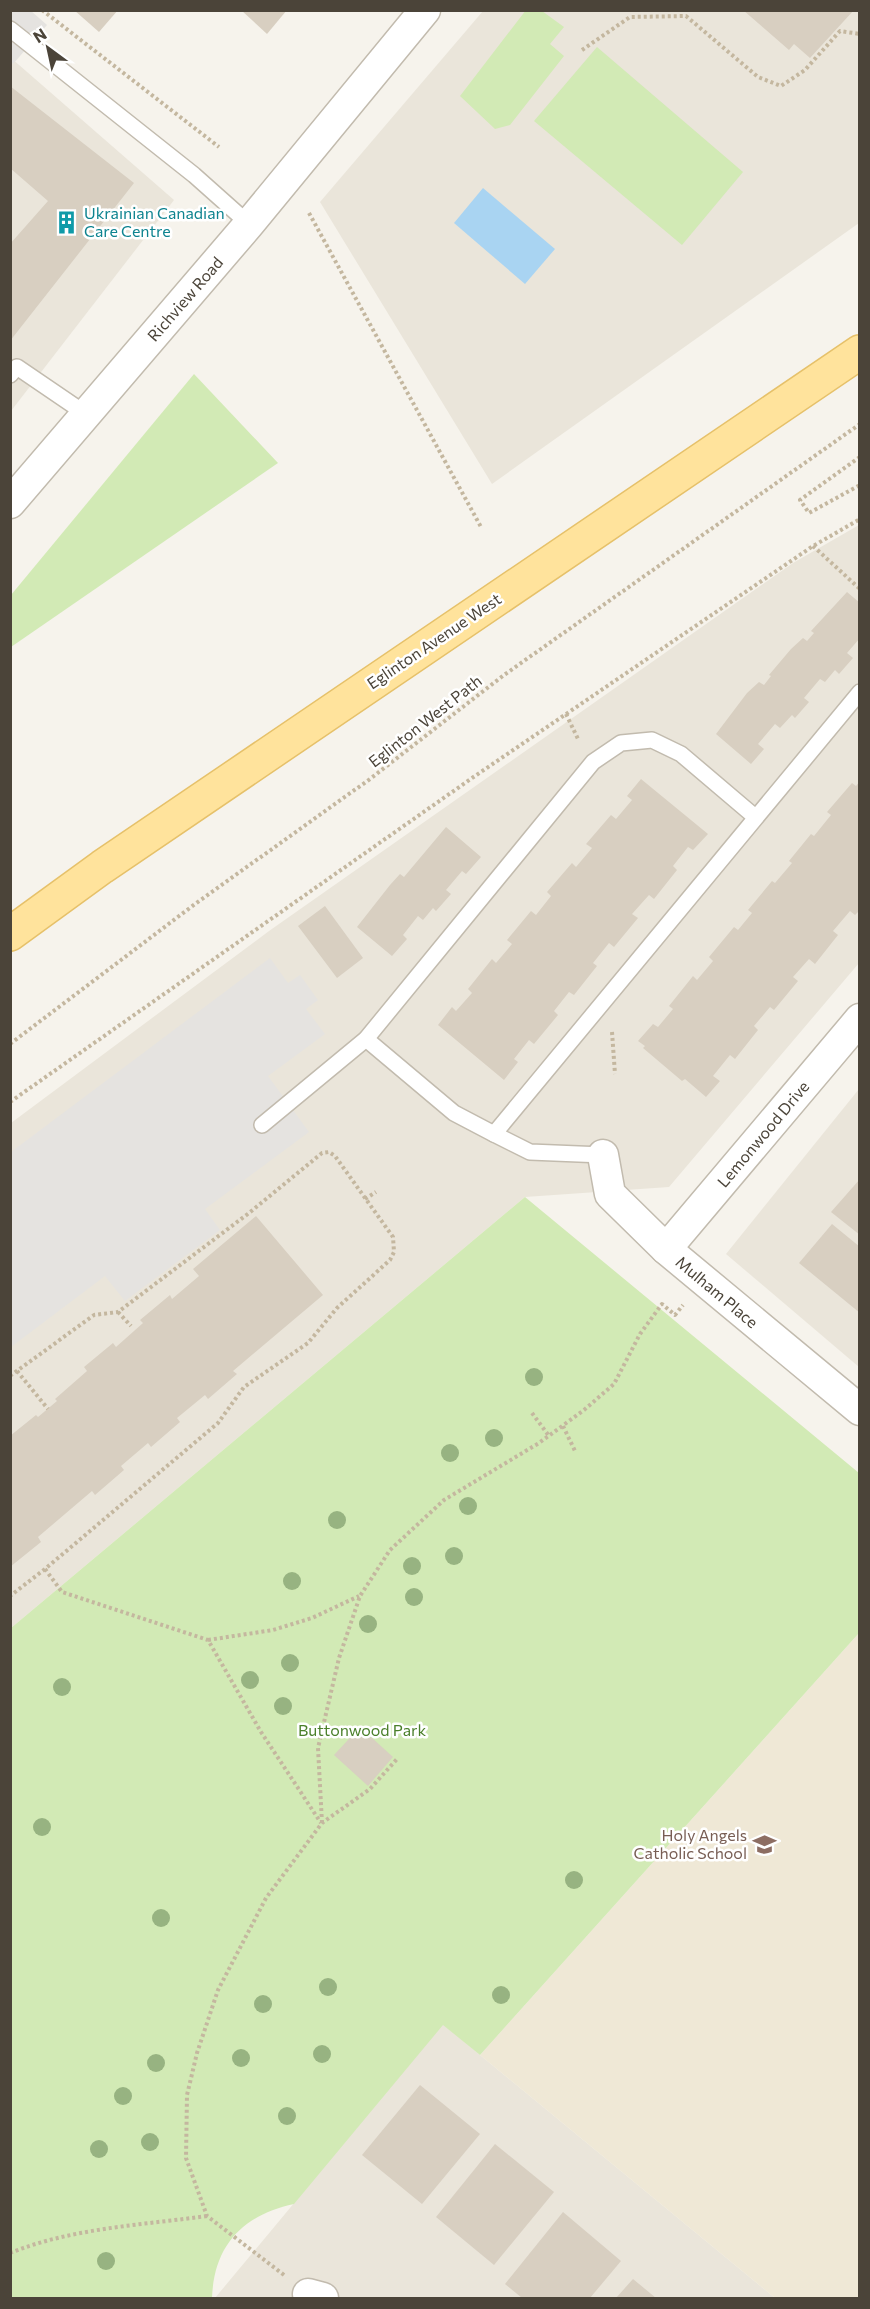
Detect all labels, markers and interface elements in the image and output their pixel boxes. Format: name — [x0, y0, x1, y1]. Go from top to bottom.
north arrow — [18, 18, 78, 78]
text: N — [29, 24, 50, 46]
place label: Ukrainian Canadian Care Centre — [84, 203, 225, 240]
building icon: Ukrainian Canadian Care Centre — [53, 209, 79, 235]
street label: Richview Road — [143, 253, 226, 345]
street label: Eglinton Avenue West — [363, 588, 505, 693]
street label: Eglinton West Path — [364, 671, 485, 771]
street label: Lemonwood Drive — [713, 1077, 813, 1191]
street label: Mulham Place — [672, 1252, 762, 1332]
park label: Buttonwood Park — [298, 1720, 426, 1739]
place label: Holy Angels Catholic School — [634, 1825, 747, 1862]
school or university icon: Holy Angels Catholic School — [752, 1831, 778, 1857]

